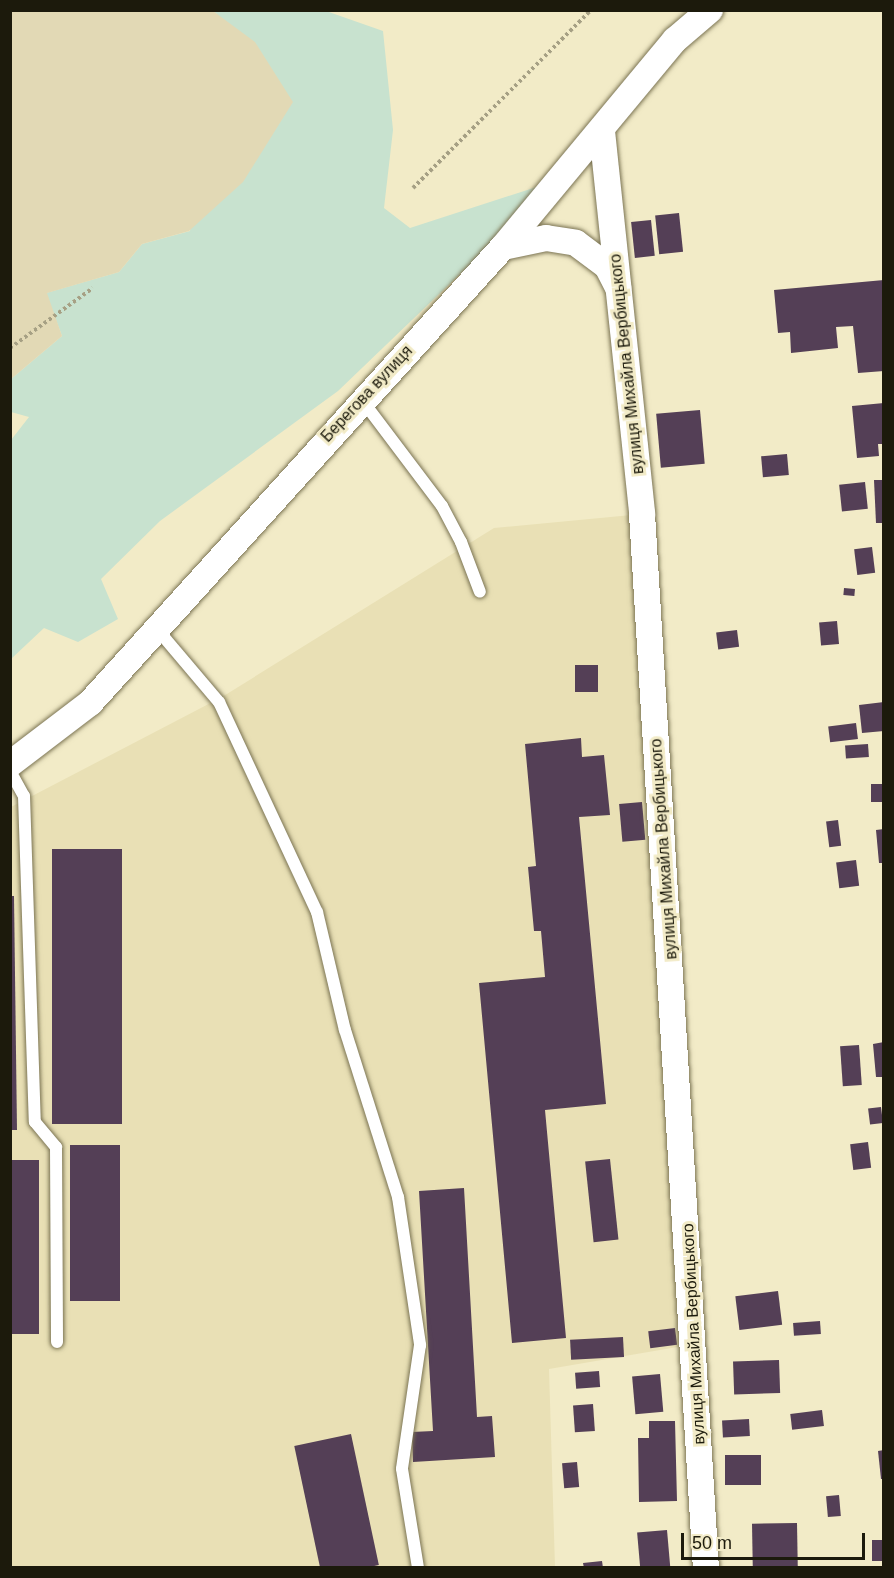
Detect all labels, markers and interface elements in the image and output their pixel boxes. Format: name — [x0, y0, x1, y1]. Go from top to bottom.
street label: вулиця Михайла Вербицького — [606, 253, 648, 475]
street label: Берегова вулиця — [317, 342, 417, 446]
street label: вулиця Михайла Вербицького — [647, 738, 681, 960]
street label: вулиця Михайла Вербицького — [679, 1223, 709, 1445]
scale bar — [684, 1521, 868, 1559]
text: 50 m — [692, 1533, 732, 1553]

